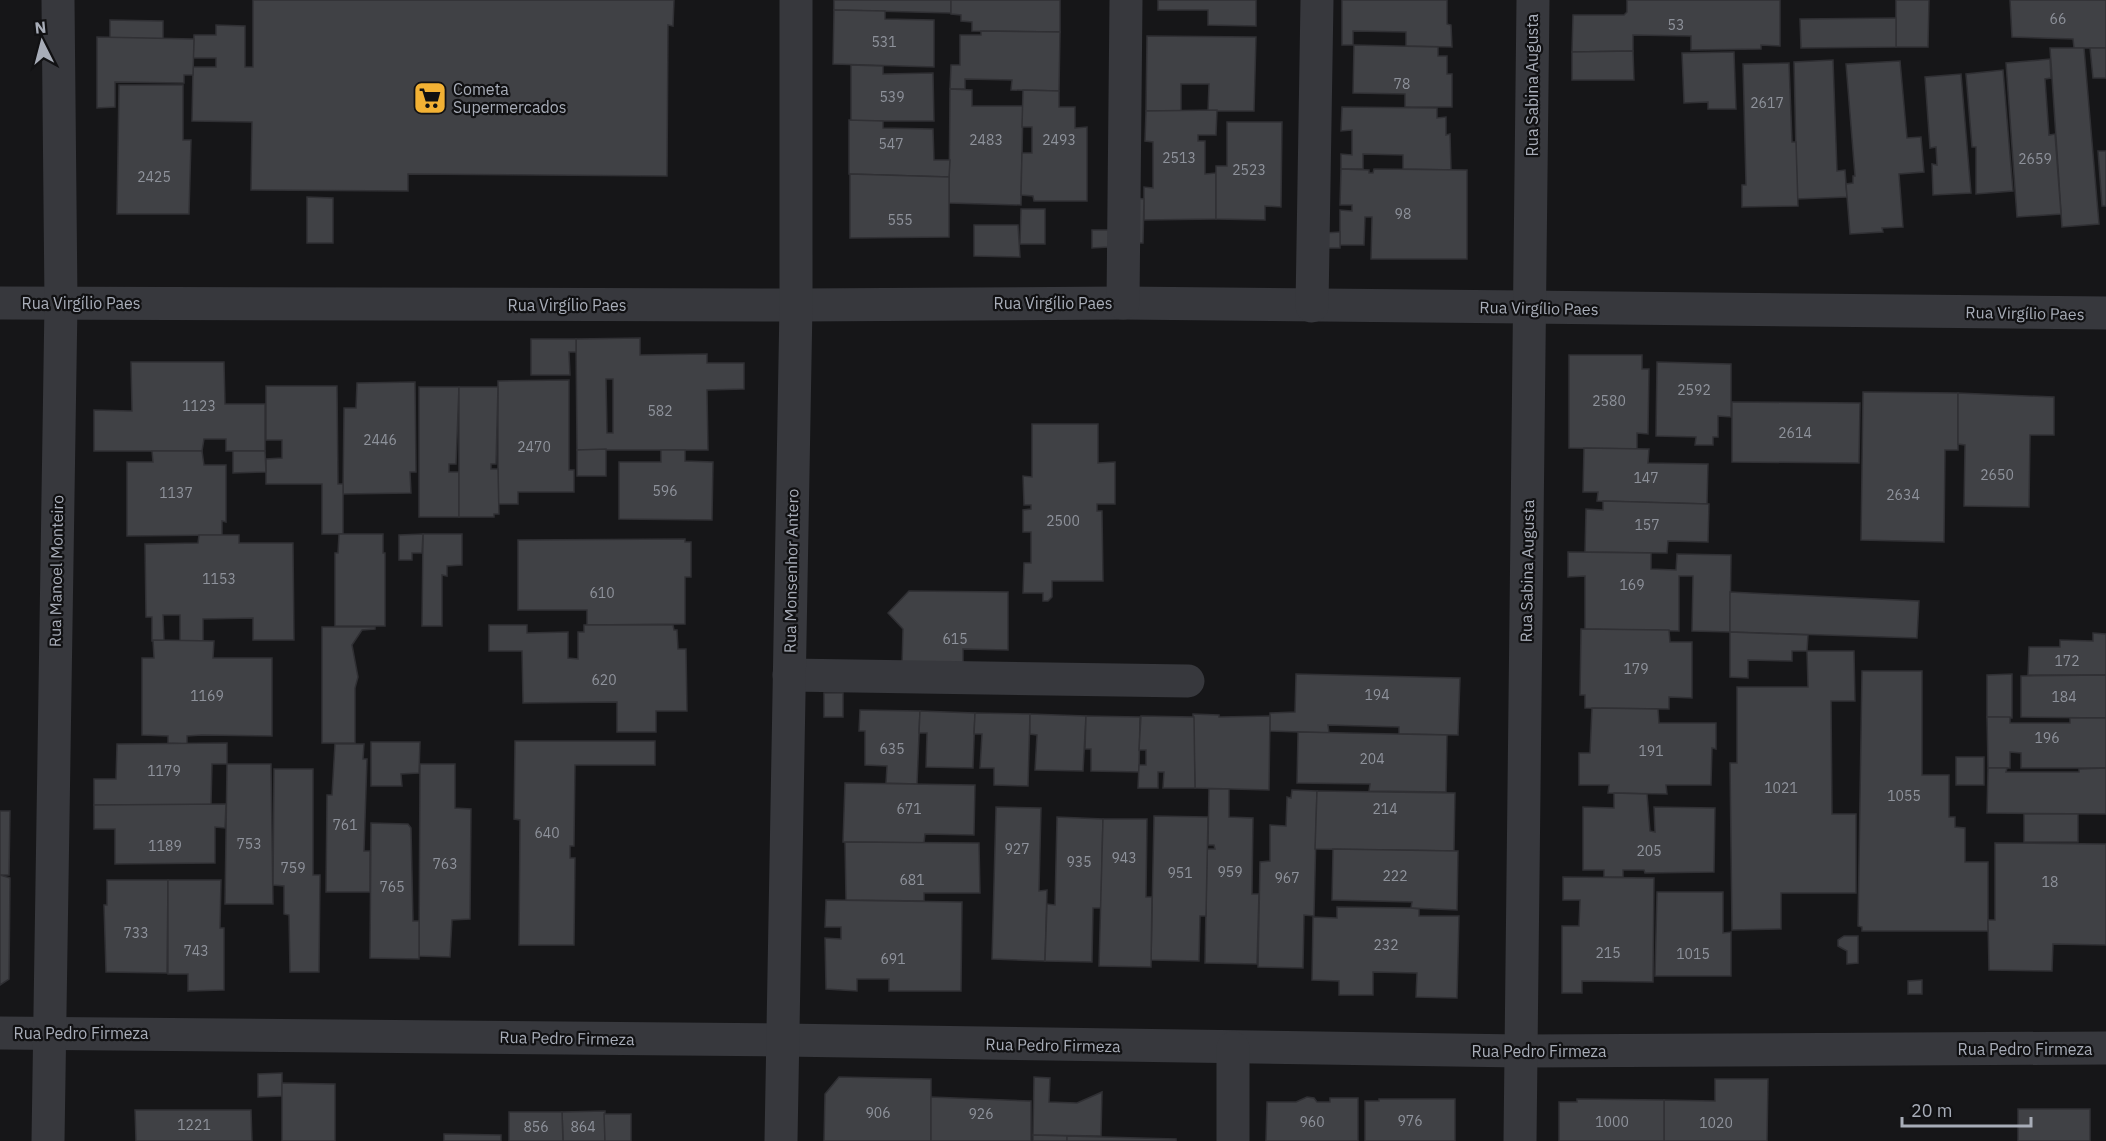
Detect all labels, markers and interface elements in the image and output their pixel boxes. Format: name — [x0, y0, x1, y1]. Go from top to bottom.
house number: 66 — [2050, 10, 2066, 28]
north arrow — [12, 12, 72, 72]
street label: Rua Sabina Augusta — [1522, 13, 1542, 156]
house number: 53 — [1668, 16, 1684, 34]
text: N — [34, 17, 47, 38]
house number: 531 — [871, 33, 897, 51]
house number: 78 — [1394, 75, 1410, 93]
place label: Cometa Supermercados — [453, 79, 567, 117]
supermarket icon: Cometa Supermercados — [412, 80, 448, 116]
house number: 539 — [879, 88, 905, 106]
house number: 2617 — [1750, 94, 1784, 112]
house number: 2483 — [969, 131, 1003, 149]
house number: 2493 — [1042, 131, 1076, 149]
house number: 547 — [878, 135, 904, 153]
house number: 2513 — [1162, 149, 1196, 167]
house number: 2659 — [2018, 150, 2052, 168]
house number: 2523 — [1232, 161, 1266, 179]
house number: 2425 — [137, 168, 171, 186]
house number: 98 — [1395, 205, 1411, 223]
house number: 555 — [887, 211, 913, 229]
street label: Rua Virgílio Paes — [21, 293, 141, 313]
street label: Rua Virgílio Paes — [993, 293, 1113, 313]
street label: Rua Virgílio Paes — [507, 295, 627, 315]
street label: Rua Virgílio Paes — [1479, 297, 1599, 319]
street label: Rua Virgílio Paes — [1965, 302, 2085, 324]
house number: 2592 — [1677, 381, 1711, 399]
house number: 2580 — [1592, 392, 1626, 410]
house number: 1123 — [182, 397, 216, 415]
house number: 582 — [647, 402, 673, 420]
house number: 2614 — [1778, 424, 1812, 442]
house number: 2446 — [363, 431, 397, 449]
house number: 2470 — [517, 438, 551, 456]
house number: 2650 — [1980, 466, 2014, 484]
house number: 147 — [1633, 469, 1659, 487]
house number: 596 — [652, 482, 678, 500]
house number: 1137 — [159, 484, 193, 502]
house number: 2634 — [1886, 486, 1920, 504]
street label: Rua Monsenhor Antero — [780, 489, 802, 653]
street label: Rua Manoel Monteiro — [45, 495, 67, 647]
street label: Rua Sabina Augusta — [1516, 499, 1538, 643]
house number: 2500 — [1046, 512, 1080, 530]
house number: 157 — [1634, 516, 1660, 534]
house number: 1153 — [202, 570, 236, 588]
house number: 169 — [1619, 576, 1645, 594]
house number: 610 — [589, 584, 615, 602]
house number: 615 — [942, 630, 968, 648]
house number: 172 — [2054, 652, 2080, 670]
house number: 179 — [1623, 660, 1649, 678]
house number: 620 — [591, 671, 617, 689]
house number: 194 — [1364, 686, 1390, 704]
house number: 1169 — [190, 687, 224, 705]
house number: 184 — [2051, 688, 2077, 706]
house number: 196 — [2034, 729, 2060, 747]
house number: 635 — [879, 740, 905, 758]
house number: 191 — [1638, 742, 1664, 760]
house number: 204 — [1359, 750, 1385, 768]
house number: 1179 — [147, 762, 181, 780]
house number: 1021 — [1764, 779, 1798, 797]
house number: 1055 — [1887, 787, 1921, 805]
house number: 671 — [896, 800, 922, 818]
house number: 214 — [1372, 800, 1398, 818]
house number: 761 — [332, 816, 358, 834]
house number: 640 — [534, 824, 560, 842]
house number: 753 — [236, 835, 262, 853]
house number: 1189 — [148, 837, 182, 855]
house number: 927 — [1004, 840, 1030, 858]
house number: 205 — [1636, 842, 1662, 860]
house number: 943 — [1111, 849, 1137, 867]
house number: 935 — [1066, 853, 1092, 871]
house number: 763 — [432, 855, 458, 873]
house number: 759 — [280, 859, 306, 877]
house number: 959 — [1217, 863, 1243, 881]
house number: 951 — [1167, 864, 1193, 882]
house number: 222 — [1382, 867, 1408, 885]
house number: 967 — [1274, 869, 1300, 887]
house number: 681 — [899, 871, 925, 889]
house number: 18 — [2042, 873, 2058, 891]
house number: 765 — [379, 878, 405, 896]
house number: 733 — [123, 924, 149, 942]
house number: 232 — [1373, 936, 1399, 954]
house number: 743 — [183, 942, 209, 960]
house number: 215 — [1595, 944, 1621, 962]
house number: 1015 — [1676, 945, 1710, 963]
house number: 691 — [880, 950, 906, 968]
street label: Rua Pedro Firmeza — [13, 1023, 149, 1043]
street label: Rua Pedro Firmeza — [499, 1027, 635, 1049]
street label: Rua Pedro Firmeza — [985, 1034, 1121, 1056]
street label: Rua Pedro Firmeza — [1957, 1039, 2093, 1059]
street label: Rua Pedro Firmeza — [1471, 1041, 1607, 1061]
scale bar — [1902, 1090, 2031, 1128]
text: 20 m — [1911, 1099, 1953, 1122]
house number: 906 — [865, 1104, 891, 1122]
house number: 926 — [968, 1105, 994, 1123]
house number: 976 — [1397, 1112, 1423, 1130]
house number: 960 — [1299, 1113, 1325, 1131]
house number: 1000 — [1595, 1113, 1629, 1131]
house number: 1020 — [1699, 1114, 1733, 1132]
house number: 1221 — [177, 1116, 211, 1134]
house number: 856 — [523, 1118, 549, 1136]
house number: 864 — [570, 1118, 596, 1136]

